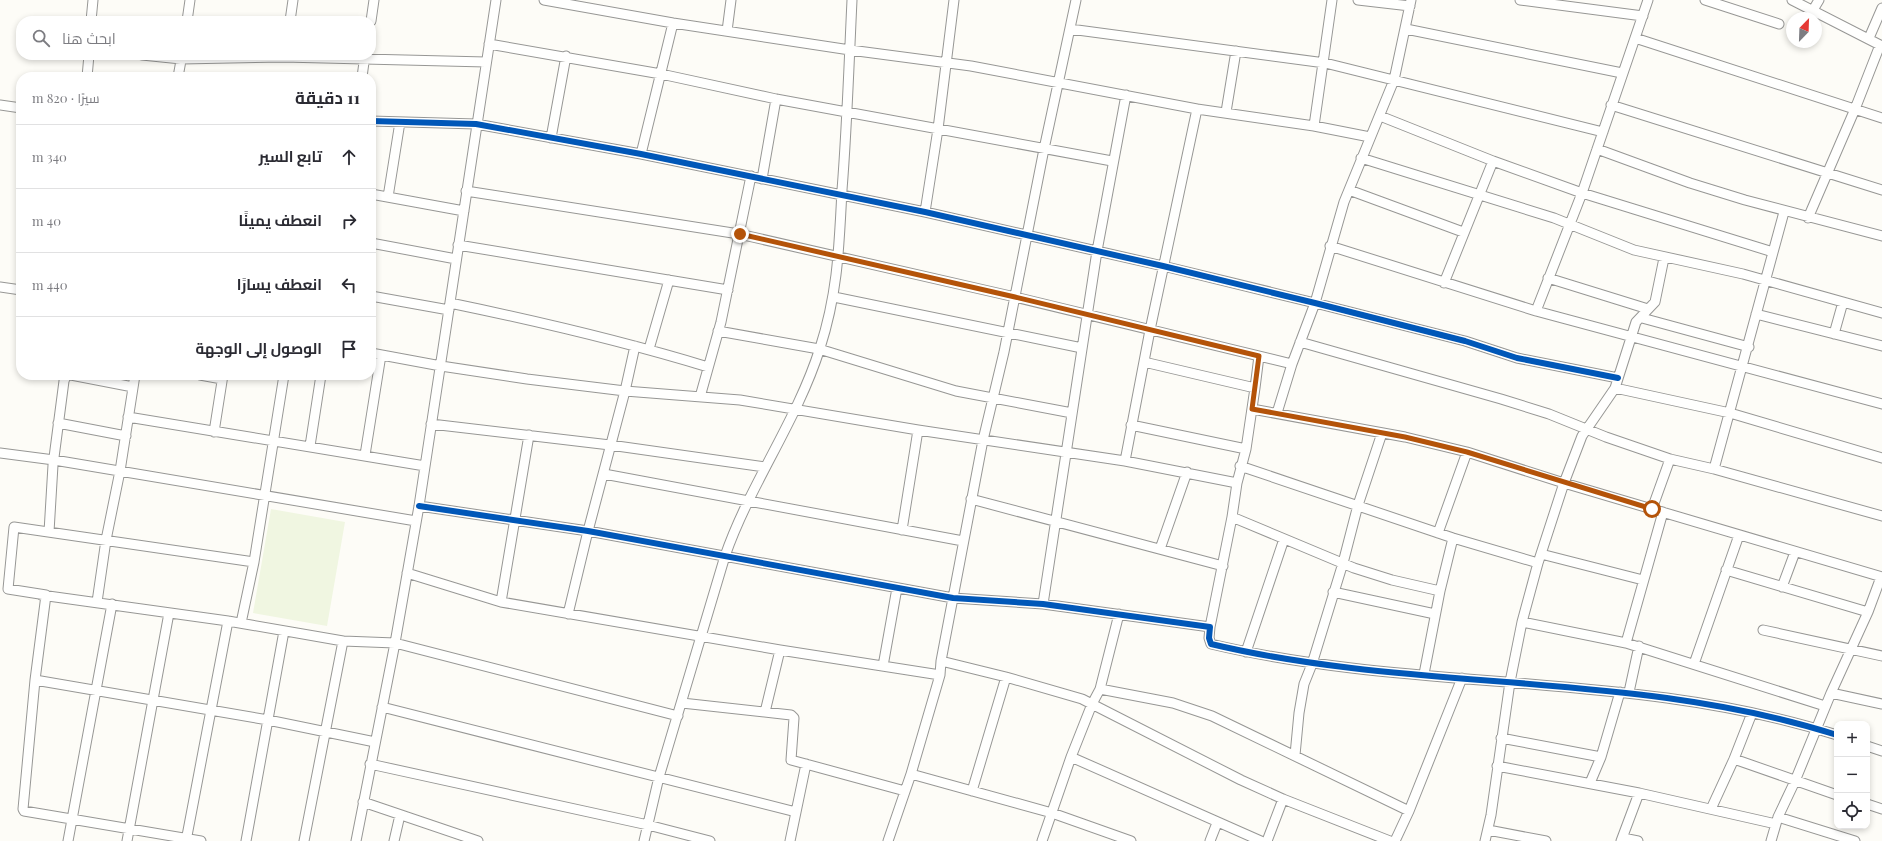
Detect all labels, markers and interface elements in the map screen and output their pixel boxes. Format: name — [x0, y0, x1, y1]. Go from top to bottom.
north arrow — [1786, 12, 1822, 48]
search box — [16, 16, 376, 60]
icon: search — [30, 27, 52, 49]
text: ابحث هنا — [62, 28, 116, 48]
text: 11 دقيقة — [295, 86, 360, 108]
text: سيرًا · 820 m — [32, 89, 99, 106]
text: تابع السير — [259, 146, 322, 166]
icon: ahead — [338, 146, 360, 168]
text: 340 m — [32, 148, 67, 165]
text: انعطف يمينًا — [239, 210, 322, 230]
icon: right — [338, 210, 360, 232]
text: 40 m — [32, 212, 61, 229]
route end — [731, 225, 749, 243]
text: انعطف يسارًا — [237, 274, 322, 294]
icon: left — [338, 274, 360, 296]
text: 440 m — [32, 276, 67, 293]
text: الوصول إلى الوجهة — [196, 338, 322, 358]
icon: arrive — [338, 338, 360, 360]
route start — [1643, 500, 1661, 518]
map controls — [1834, 721, 1870, 829]
button: + — [1834, 721, 1870, 757]
button: − — [1834, 757, 1870, 793]
button: locate — [1834, 793, 1870, 829]

